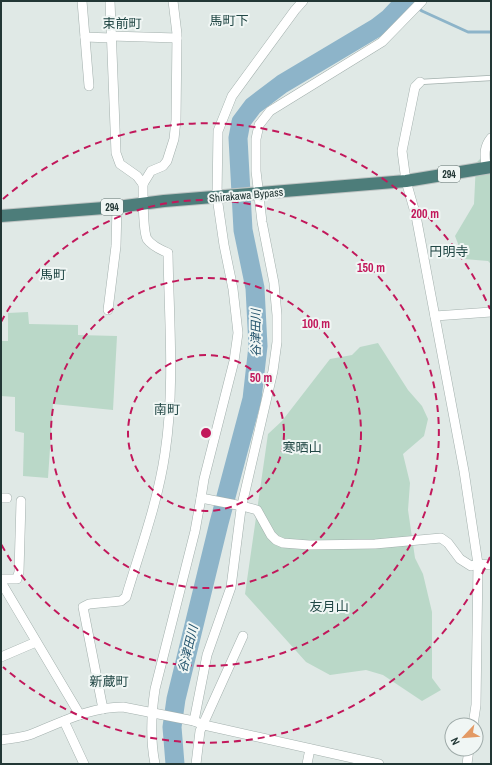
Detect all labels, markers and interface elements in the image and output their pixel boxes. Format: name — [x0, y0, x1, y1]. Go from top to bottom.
district label: 馬町下 — [209, 12, 249, 29]
district label: 束前町 — [102, 15, 142, 32]
road number: 294 — [438, 166, 460, 182]
street label: Shirakawa Bypass — [208, 185, 284, 205]
road number: 294 — [101, 199, 123, 215]
text: 200 m — [411, 206, 439, 222]
district label: 円明寺 — [429, 243, 469, 260]
text: 150 m — [357, 260, 385, 276]
district label: 馬町 — [40, 266, 66, 283]
water label: 谷津田川 — [248, 307, 264, 357]
text: 100 m — [302, 316, 330, 332]
text: 50 m — [250, 370, 272, 386]
district label: 南町 — [154, 401, 180, 418]
centre of rings — [199, 426, 213, 440]
district label: 寒晒山 — [282, 439, 322, 456]
district label: 友月山 — [309, 598, 349, 615]
water label: 谷津田川 — [174, 622, 202, 674]
district label: 新蔵町 — [89, 673, 129, 690]
north arrow — [444, 717, 484, 757]
text: N — [447, 735, 463, 747]

